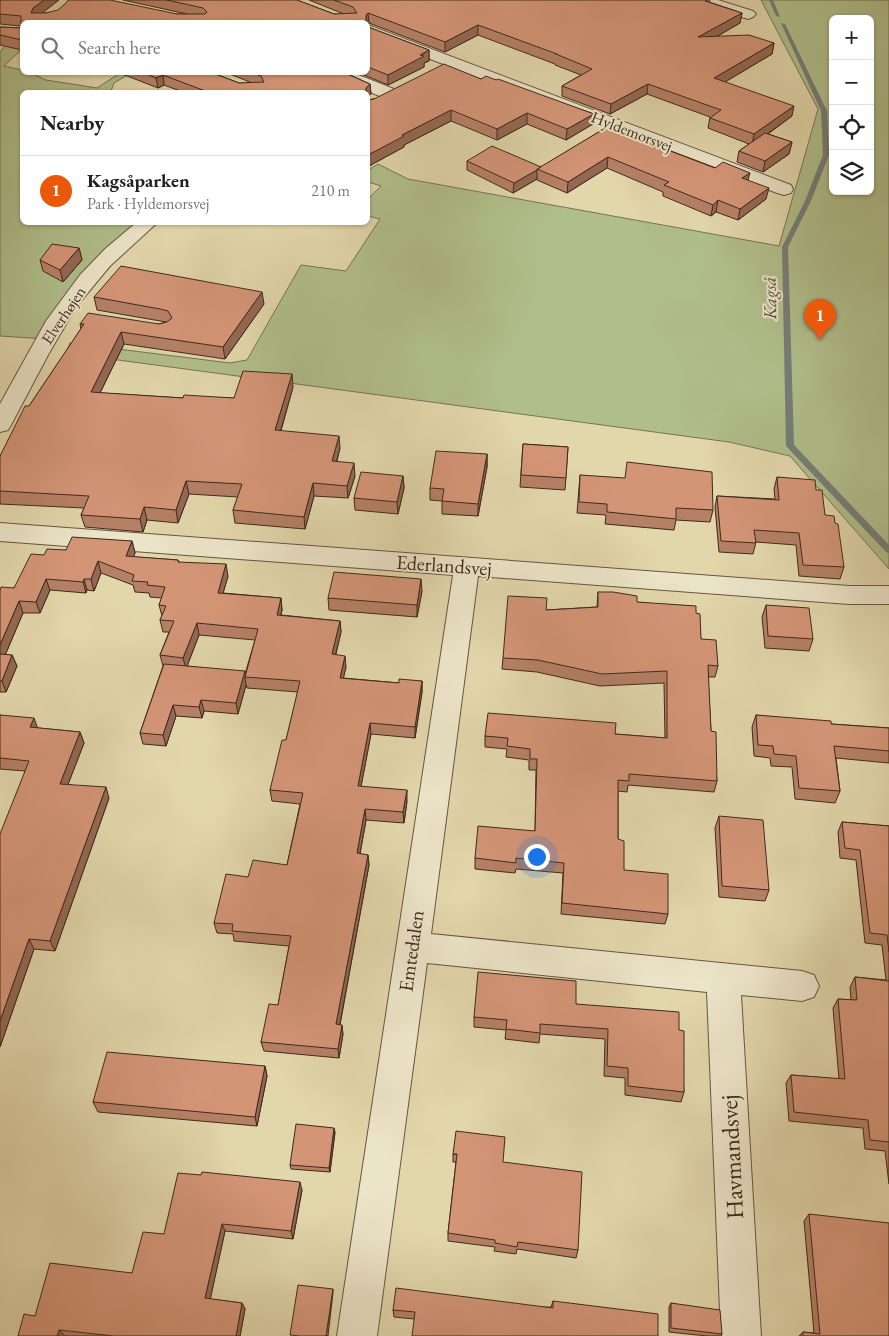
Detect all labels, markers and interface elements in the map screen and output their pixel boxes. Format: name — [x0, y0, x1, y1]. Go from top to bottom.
map controls — [829, 15, 874, 195]
button: + — [829, 15, 874, 60]
search box — [20, 20, 370, 75]
icon: search — [38, 34, 66, 62]
text: Search here — [78, 35, 160, 60]
button: − — [829, 60, 874, 105]
button: locate — [829, 105, 874, 150]
street label: Hyldemorsvej — [588, 106, 675, 157]
text: Nearby — [40, 109, 104, 136]
button: layers — [829, 150, 874, 195]
text: Kagsåparken — [87, 168, 190, 193]
text: 1 — [52, 180, 60, 201]
text: 210 m — [311, 180, 350, 201]
text: Park · Hyldemorsvej — [87, 193, 209, 214]
water label: Kagså — [758, 276, 782, 321]
street label: Elverhøjen — [36, 282, 91, 348]
pin: 1 — [804, 299, 836, 340]
street label: Ederlandsvej — [395, 549, 493, 581]
your location — [524, 844, 550, 870]
street label: Emtedalen — [392, 908, 430, 993]
street label: Havmandsvej — [713, 1094, 750, 1220]

